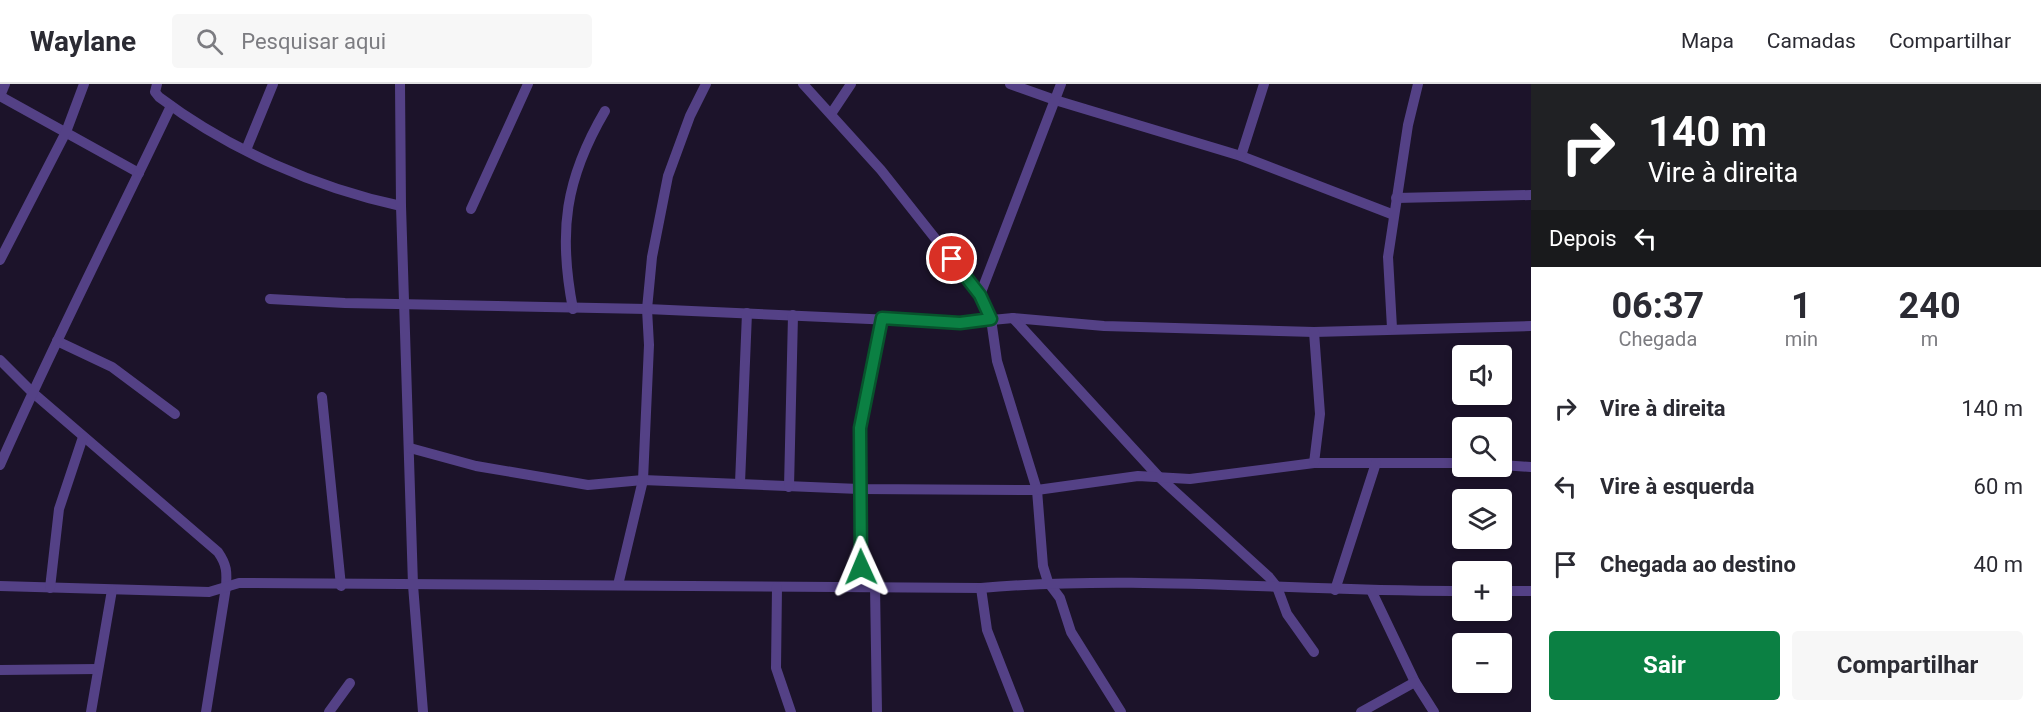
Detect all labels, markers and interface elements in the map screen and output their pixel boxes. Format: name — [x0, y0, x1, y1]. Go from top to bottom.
search box — [172, 14, 592, 68]
text: Waylane — [30, 25, 136, 58]
icon: search — [193, 25, 226, 58]
text: Pesquisar aqui — [241, 29, 386, 54]
text: Mapa — [1681, 29, 1734, 53]
text: Camadas — [1767, 29, 1856, 53]
text: Compartilhar — [1889, 29, 2011, 53]
text: 140 m — [1648, 107, 1767, 156]
icon: right — [1549, 108, 1627, 186]
text: Vire à direita — [1648, 157, 1798, 189]
icon: left — [1629, 222, 1662, 255]
text: Depois — [1549, 226, 1617, 251]
pin — [926, 233, 977, 284]
icon: arrive — [935, 242, 968, 275]
text: 06:37 — [1611, 285, 1704, 327]
text: 1 — [1791, 285, 1812, 327]
text: 240 — [1899, 285, 1961, 327]
text: Chegada — [1618, 327, 1697, 351]
text: min — [1785, 327, 1818, 351]
text: m — [1921, 327, 1938, 351]
map controls — [1452, 345, 1512, 693]
button: sound — [1452, 345, 1512, 405]
icon: right — [1549, 392, 1582, 425]
text: Vire à direita — [1600, 396, 1726, 421]
text: 140 m — [1961, 396, 2023, 421]
button: search — [1452, 417, 1512, 477]
icon: left — [1549, 470, 1582, 503]
text: Vire à esquerda — [1600, 474, 1754, 499]
text: 60 m — [1974, 474, 2023, 499]
button: layers — [1452, 489, 1512, 549]
position arrow — [829, 535, 893, 599]
icon: arrive — [1549, 548, 1582, 581]
text: Chegada ao destino — [1600, 552, 1796, 577]
text: 40 m — [1974, 552, 2023, 577]
button: + — [1452, 561, 1512, 621]
button: Sair — [1549, 631, 1780, 700]
button: Compartilhar — [1792, 631, 2023, 700]
button: − — [1452, 633, 1512, 693]

